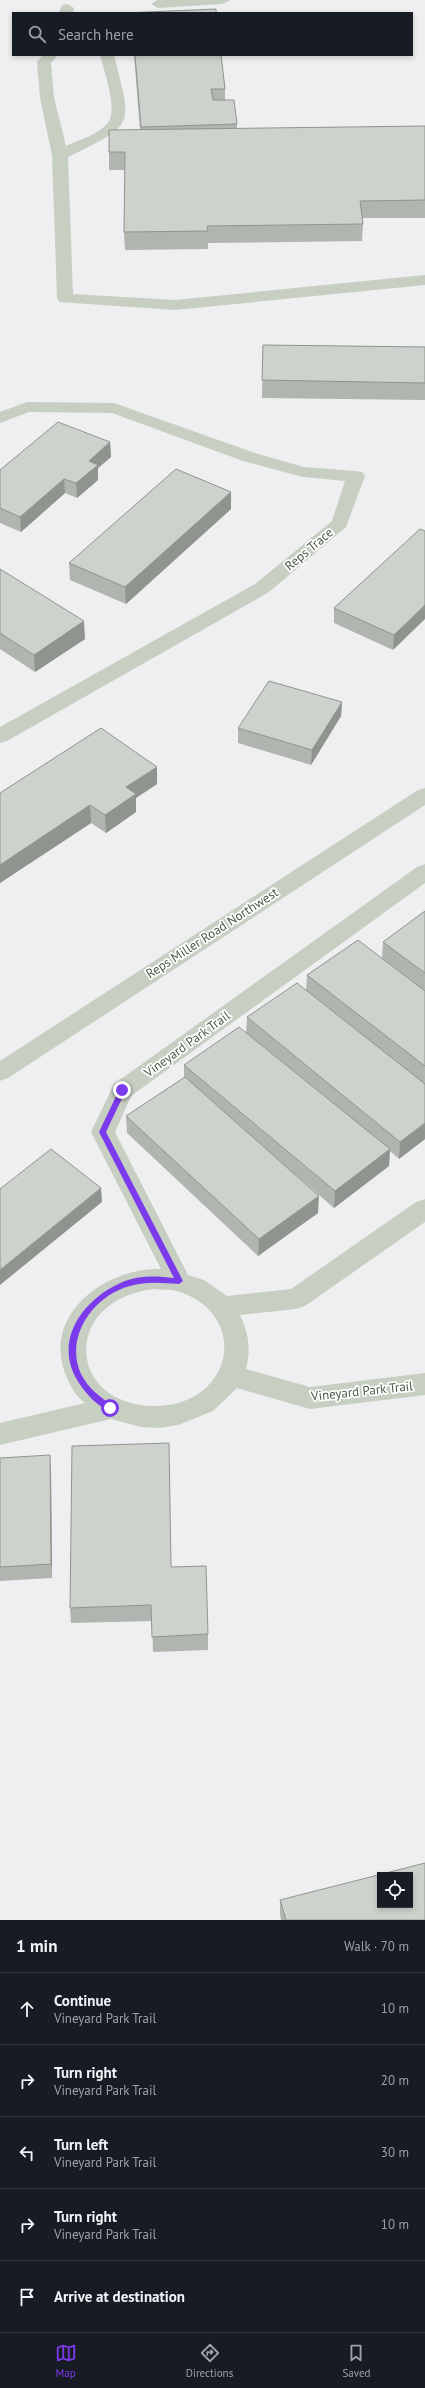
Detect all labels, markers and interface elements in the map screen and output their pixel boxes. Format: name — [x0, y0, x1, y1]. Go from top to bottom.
search box — [12, 12, 413, 56]
icon: search — [26, 23, 48, 45]
text: Search here — [58, 25, 134, 44]
street label: Reps Trace — [281, 524, 337, 574]
street label: Reps Miller Road Northwest — [143, 883, 282, 982]
street label: Vineyard Park Trail — [140, 1007, 234, 1082]
route end — [113, 1081, 131, 1099]
street label: Vineyard Park Trail — [309, 1377, 414, 1405]
route start — [101, 1399, 119, 1417]
map controls — [377, 1872, 413, 1908]
button: locate — [377, 1872, 413, 1908]
text: 1 min — [16, 1935, 57, 1957]
text: Walk · 70 m — [344, 1938, 409, 1955]
text: Continue — [54, 1991, 111, 2010]
icon: ahead — [16, 1998, 38, 2020]
text: 10 m — [381, 2000, 409, 2017]
text: Vineyard Park Trail — [54, 2010, 156, 2027]
text: Turn right — [54, 2063, 117, 2082]
icon: right — [16, 2070, 38, 2092]
text: 20 m — [381, 2072, 409, 2089]
text: Vineyard Park Trail — [54, 2082, 156, 2099]
text: Turn left — [54, 2135, 108, 2154]
icon: left — [16, 2142, 38, 2164]
text: 30 m — [381, 2144, 409, 2161]
text: Vineyard Park Trail — [54, 2154, 156, 2171]
text: Turn right — [54, 2207, 117, 2226]
icon: right — [16, 2214, 38, 2236]
text: 10 m — [381, 2216, 409, 2233]
text: Vineyard Park Trail — [54, 2226, 156, 2243]
icon: arrive — [16, 2286, 38, 2308]
text: Arrive at destination — [54, 2287, 185, 2306]
tab: Map — [55, 2342, 77, 2380]
tab: Directions — [186, 2342, 233, 2380]
tab: Saved — [342, 2342, 370, 2380]

